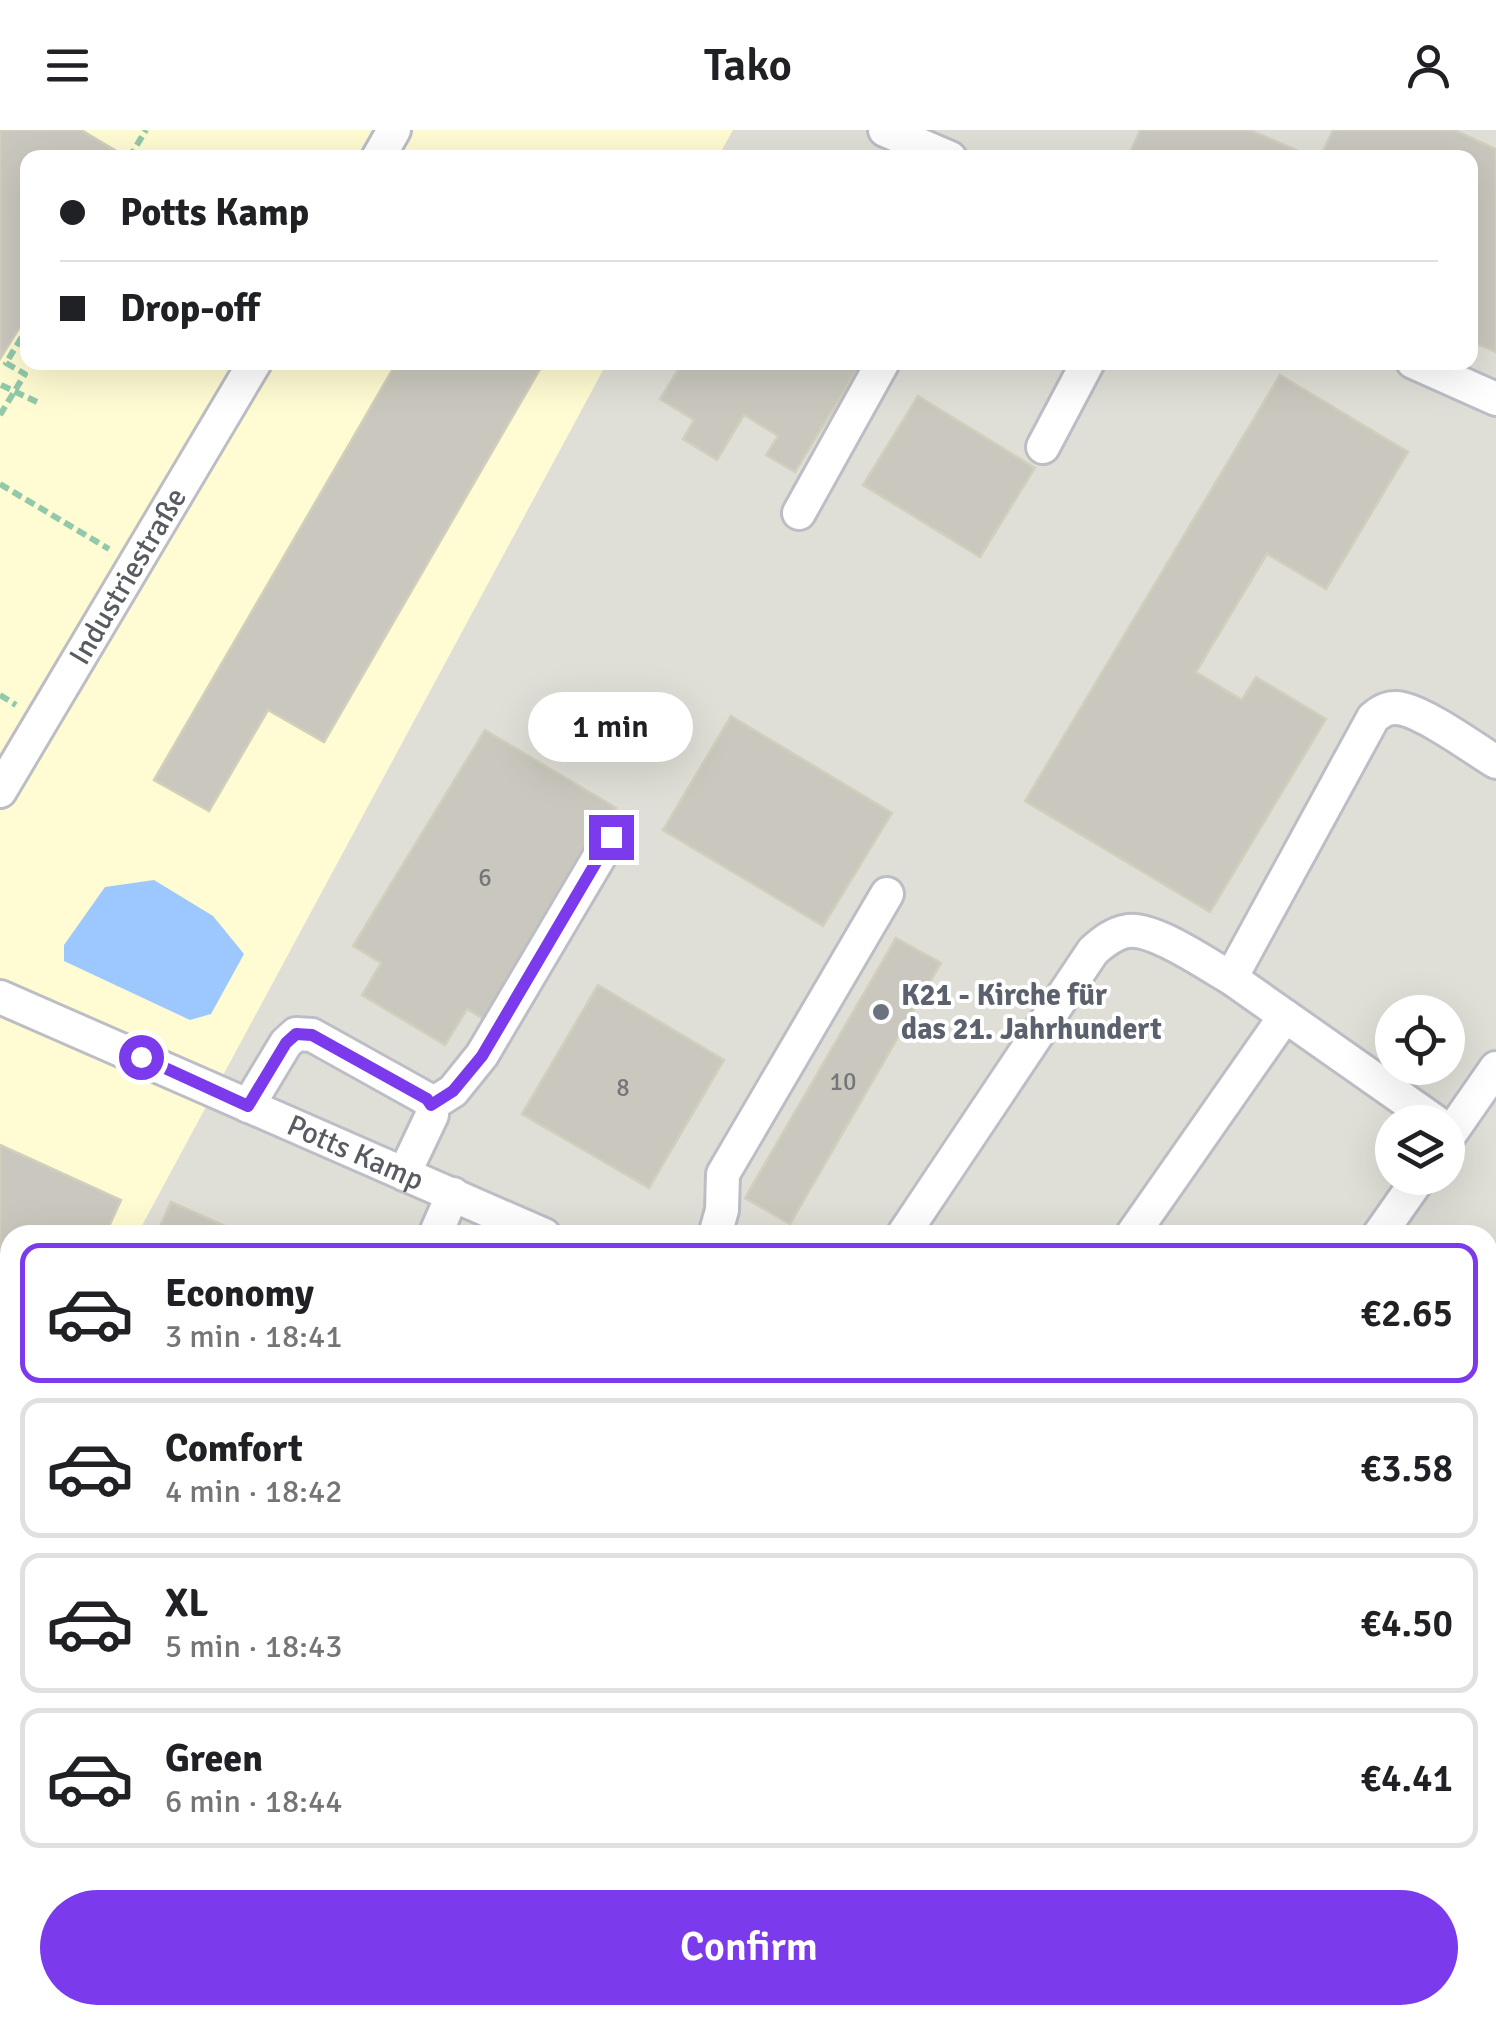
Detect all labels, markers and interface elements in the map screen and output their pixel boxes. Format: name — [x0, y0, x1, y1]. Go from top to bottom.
icon: menu — [40, 38, 95, 93]
text: Tako — [704, 38, 792, 93]
icon: person — [1401, 38, 1456, 93]
text: Potts Kamp — [120, 189, 309, 236]
text: Drop-off — [120, 285, 260, 332]
street label: Industriestraße — [61, 481, 195, 672]
callout: 1 min — [528, 692, 694, 762]
text: 1 min — [572, 707, 649, 746]
route end — [589, 815, 634, 860]
house number: 6 — [478, 862, 492, 893]
place label: K21 - Kirche für das 21. Jahrhundert — [901, 977, 1162, 1048]
map controls — [1375, 995, 1465, 1195]
button: locate — [1375, 995, 1465, 1085]
marker: K21 - Kirche für das 21. Jahrhundert — [870, 1001, 892, 1023]
route start — [119, 1035, 164, 1080]
house number: 10 — [829, 1066, 857, 1097]
house number: 8 — [616, 1072, 630, 1103]
button: layers — [1375, 1105, 1465, 1195]
street label: Potts Kamp — [281, 1107, 429, 1199]
icon: car — [45, 1268, 135, 1358]
text: Economy — [165, 1270, 314, 1317]
text: €2.65 — [1360, 1290, 1453, 1337]
text: 3 min · 18:41 — [165, 1317, 343, 1356]
icon: car — [45, 1423, 135, 1513]
text: Comfort — [165, 1425, 303, 1472]
text: €3.58 — [1360, 1445, 1453, 1492]
text: 4 min · 18:42 — [165, 1472, 343, 1511]
icon: car — [45, 1578, 135, 1668]
text: XL — [165, 1580, 208, 1627]
text: €4.50 — [1360, 1600, 1453, 1647]
text: 5 min · 18:43 — [165, 1627, 343, 1666]
icon: car — [45, 1733, 135, 1823]
text: Green — [165, 1735, 263, 1782]
text: €4.41 — [1360, 1755, 1453, 1802]
text: 6 min · 18:44 — [165, 1782, 343, 1821]
button: Confirm — [40, 1890, 1458, 2005]

